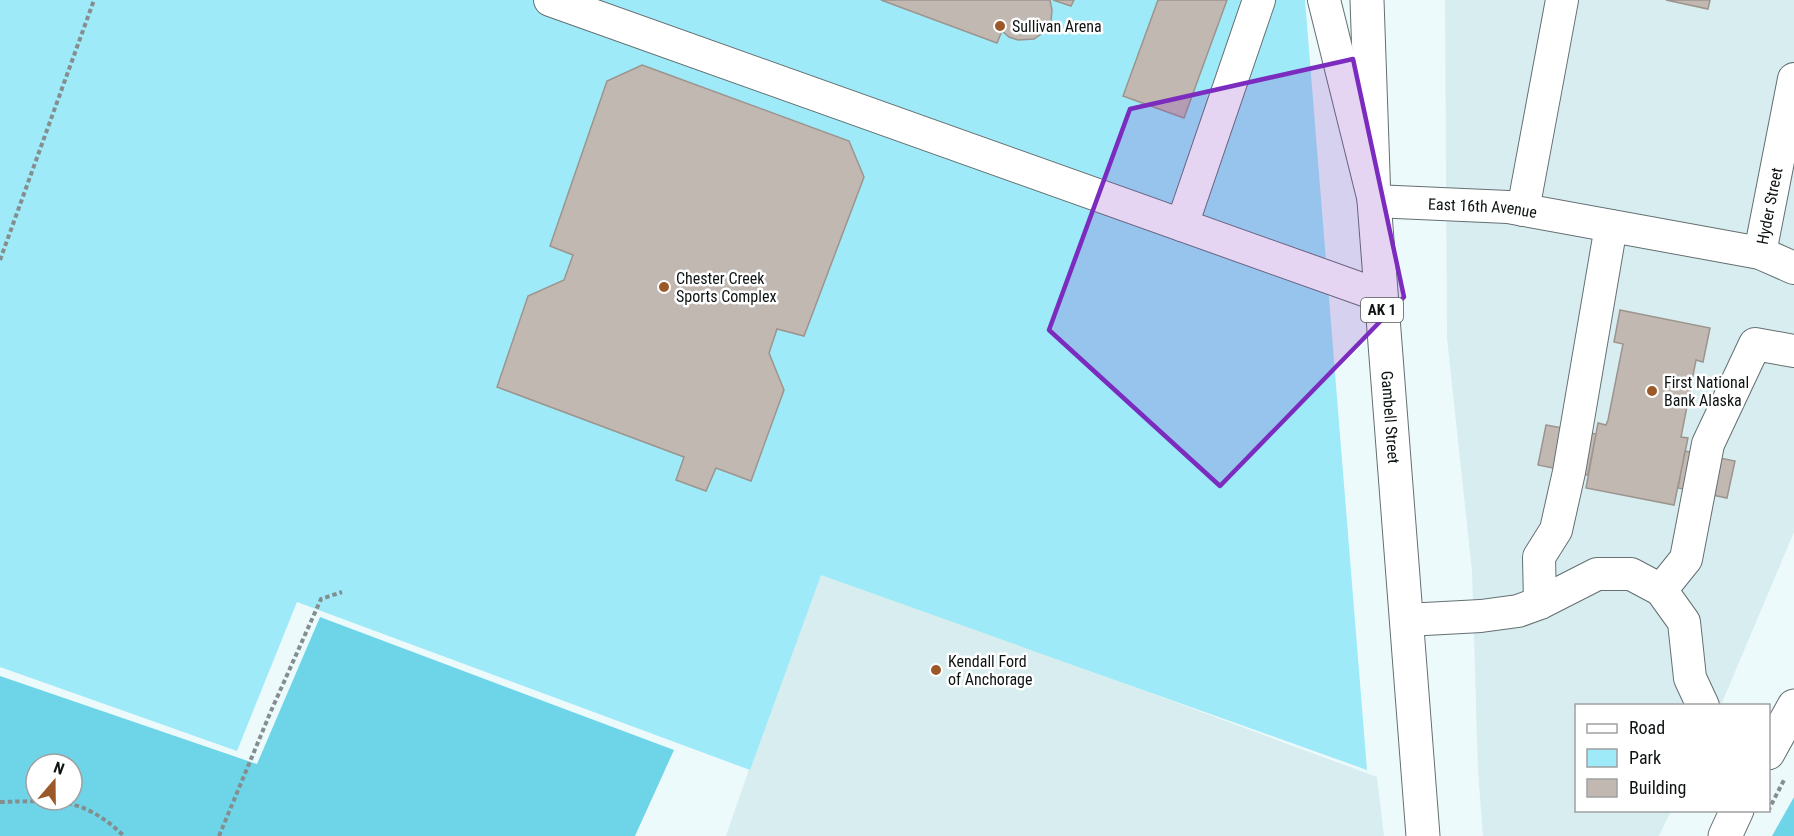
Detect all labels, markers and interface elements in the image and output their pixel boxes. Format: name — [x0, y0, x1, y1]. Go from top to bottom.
place label: Sullivan Arena — [1012, 17, 1102, 36]
marker: Sullivan Arena — [993, 19, 1007, 33]
street label: Hyder Street — [1752, 166, 1786, 246]
street label: East 16th Avenue — [1428, 194, 1539, 222]
place label: Chester Creek Sports Complex — [676, 269, 776, 306]
marker: Chester Creek Sports Complex — [657, 280, 671, 294]
road number: AK 1 — [1361, 298, 1403, 322]
street label: Gambell Street — [1378, 370, 1404, 465]
place label: First National Bank Alaska — [1664, 373, 1749, 410]
marker: First National Bank Alaska — [1645, 384, 1659, 398]
place label: Kendall Ford of Anchorage — [948, 652, 1033, 689]
marker: Kendall Ford of Anchorage — [929, 663, 943, 677]
legend — [1575, 704, 1770, 812]
text: Road — [1629, 717, 1665, 738]
text: Park — [1629, 747, 1661, 768]
north arrow — [24, 752, 84, 812]
text: N — [51, 758, 67, 779]
text: Building — [1629, 777, 1686, 798]

